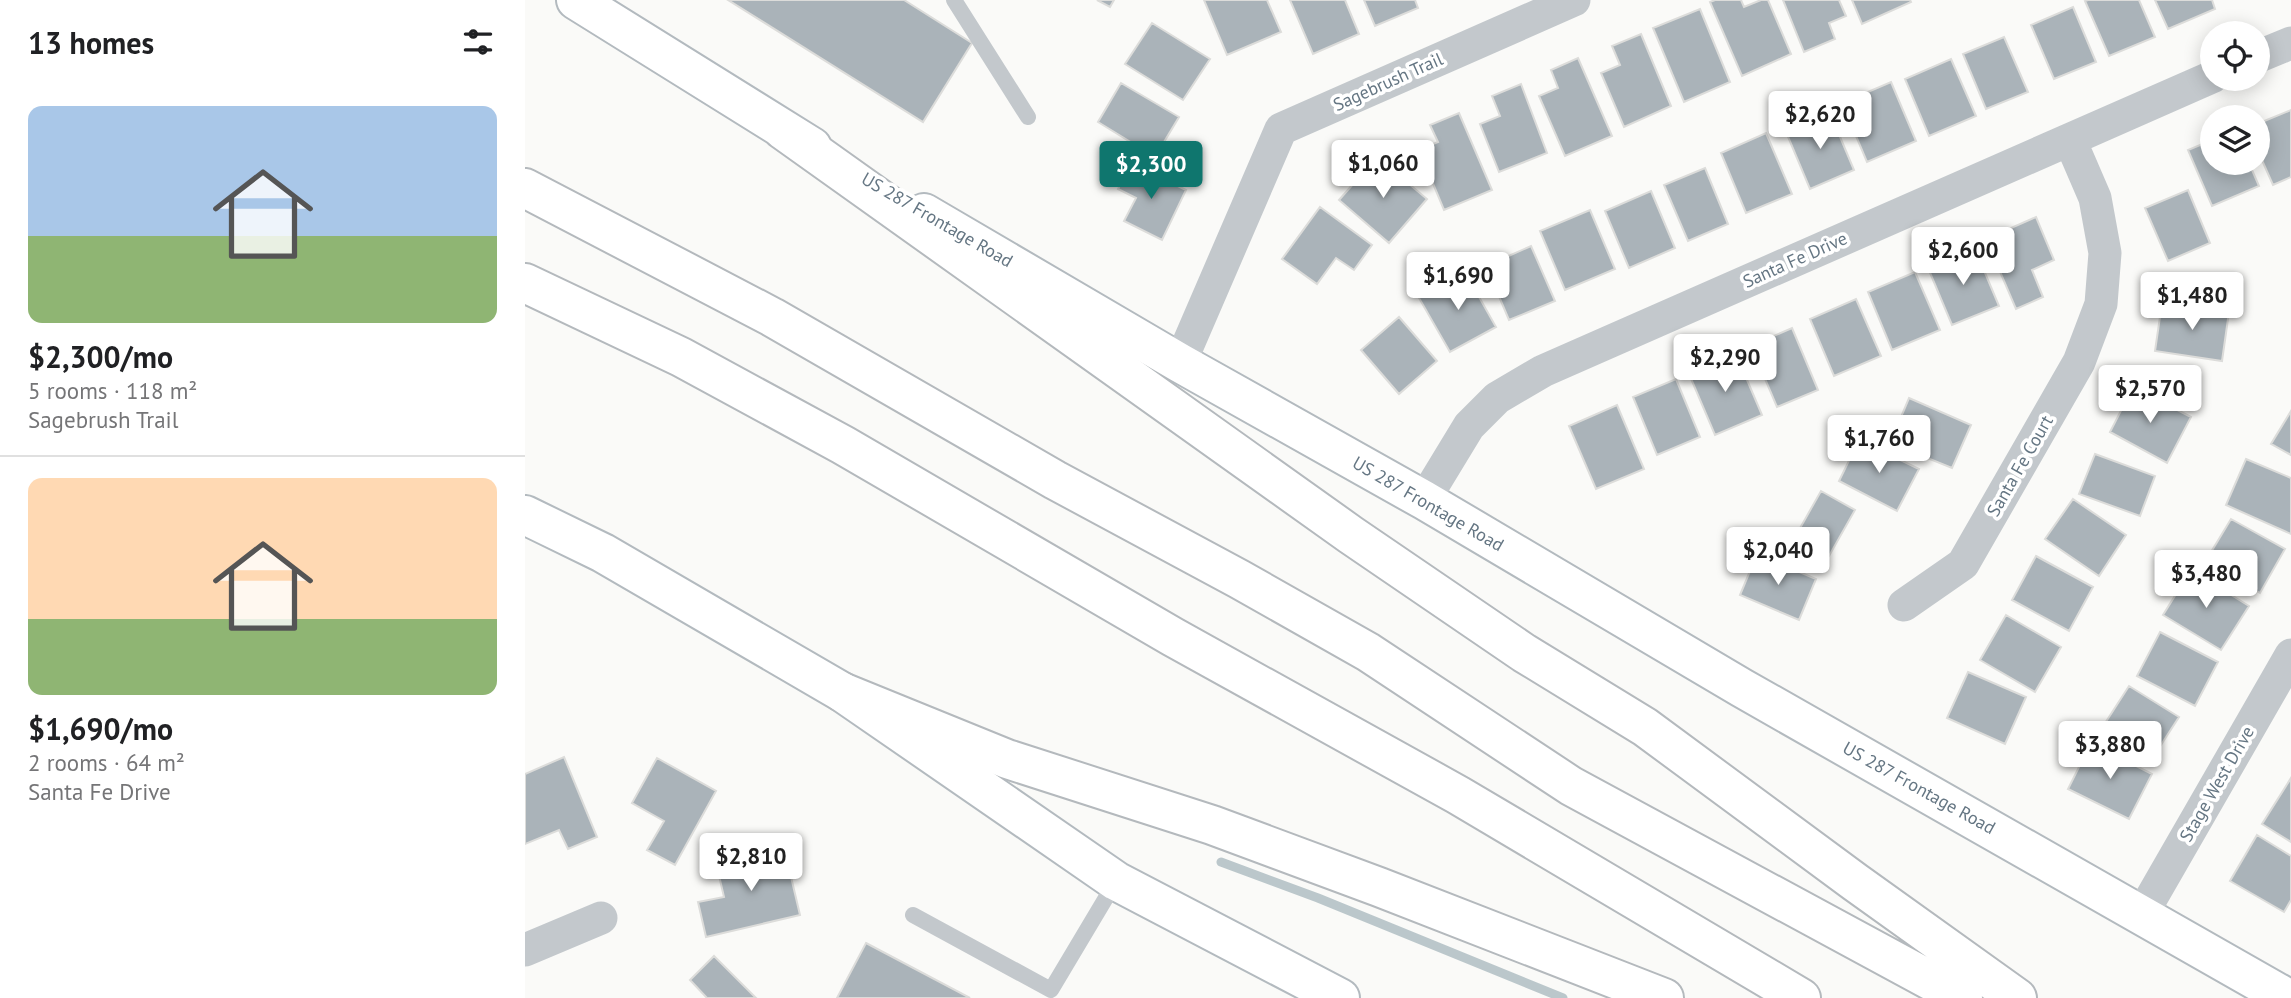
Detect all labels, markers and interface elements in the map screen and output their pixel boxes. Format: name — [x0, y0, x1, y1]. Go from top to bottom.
map controls — [2200, 21, 2270, 175]
button: locate — [2200, 21, 2270, 91]
text: 13 homes — [28, 23, 154, 62]
icon: filters — [459, 23, 497, 61]
street label: Sagebrush Trail — [1329, 47, 1447, 116]
pin: $2,620 — [1763, 92, 1877, 151]
text: $2,620 — [1784, 99, 1856, 128]
button: layers — [2200, 105, 2270, 175]
pin: $1,060 — [1326, 140, 1440, 200]
pin: $2,300 — [1094, 142, 1208, 201]
text: $1,060 — [1347, 148, 1419, 177]
text: $2,300 — [1115, 149, 1187, 178]
icon: home — [200, 151, 326, 277]
street label: US 287 Frontage Road — [857, 167, 1017, 272]
street label: Santa Fe Drive — [1739, 226, 1851, 293]
pin: $2,600 — [1906, 228, 2020, 287]
text: $2,600 — [1927, 235, 1999, 264]
pin: $1,690 — [1401, 252, 1515, 312]
text: $1,690 — [1422, 260, 1494, 289]
pin: $1,480 — [2135, 272, 2249, 332]
text: $1,480 — [2156, 280, 2228, 309]
pin: $2,290 — [1668, 334, 1782, 394]
text: $2,300/mo — [28, 337, 173, 376]
text: $2,290 — [1689, 342, 1761, 371]
pin: $2,570 — [2093, 366, 2207, 425]
text: $2,570 — [2114, 373, 2186, 402]
text: 5 rooms · 118 m² — [28, 376, 197, 405]
text: Sagebrush Trail — [28, 405, 178, 434]
street label: Santa Fe Court — [1981, 411, 2058, 521]
pin: $1,760 — [1822, 416, 1936, 475]
text: $1,760 — [1843, 423, 1915, 452]
street label: US 287 Frontage Road — [1348, 451, 1508, 556]
icon: home — [200, 523, 326, 649]
pin: $2,040 — [1721, 528, 1835, 587]
text: $2,040 — [1742, 535, 1814, 564]
pin: $3,480 — [2149, 550, 2263, 610]
text: $3,480 — [2170, 558, 2242, 587]
text: $1,690/mo — [28, 709, 173, 748]
pin: $3,880 — [2053, 722, 2167, 781]
street label: Stage West Drive — [2174, 722, 2259, 846]
text: $3,880 — [2074, 729, 2146, 758]
street label: US 287 Frontage Road — [1839, 736, 2000, 839]
text: 2 rooms · 64 m² — [28, 748, 185, 777]
text: Santa Fe Drive — [28, 777, 171, 806]
pin: $2,810 — [694, 834, 808, 893]
text: $2,810 — [715, 841, 787, 870]

